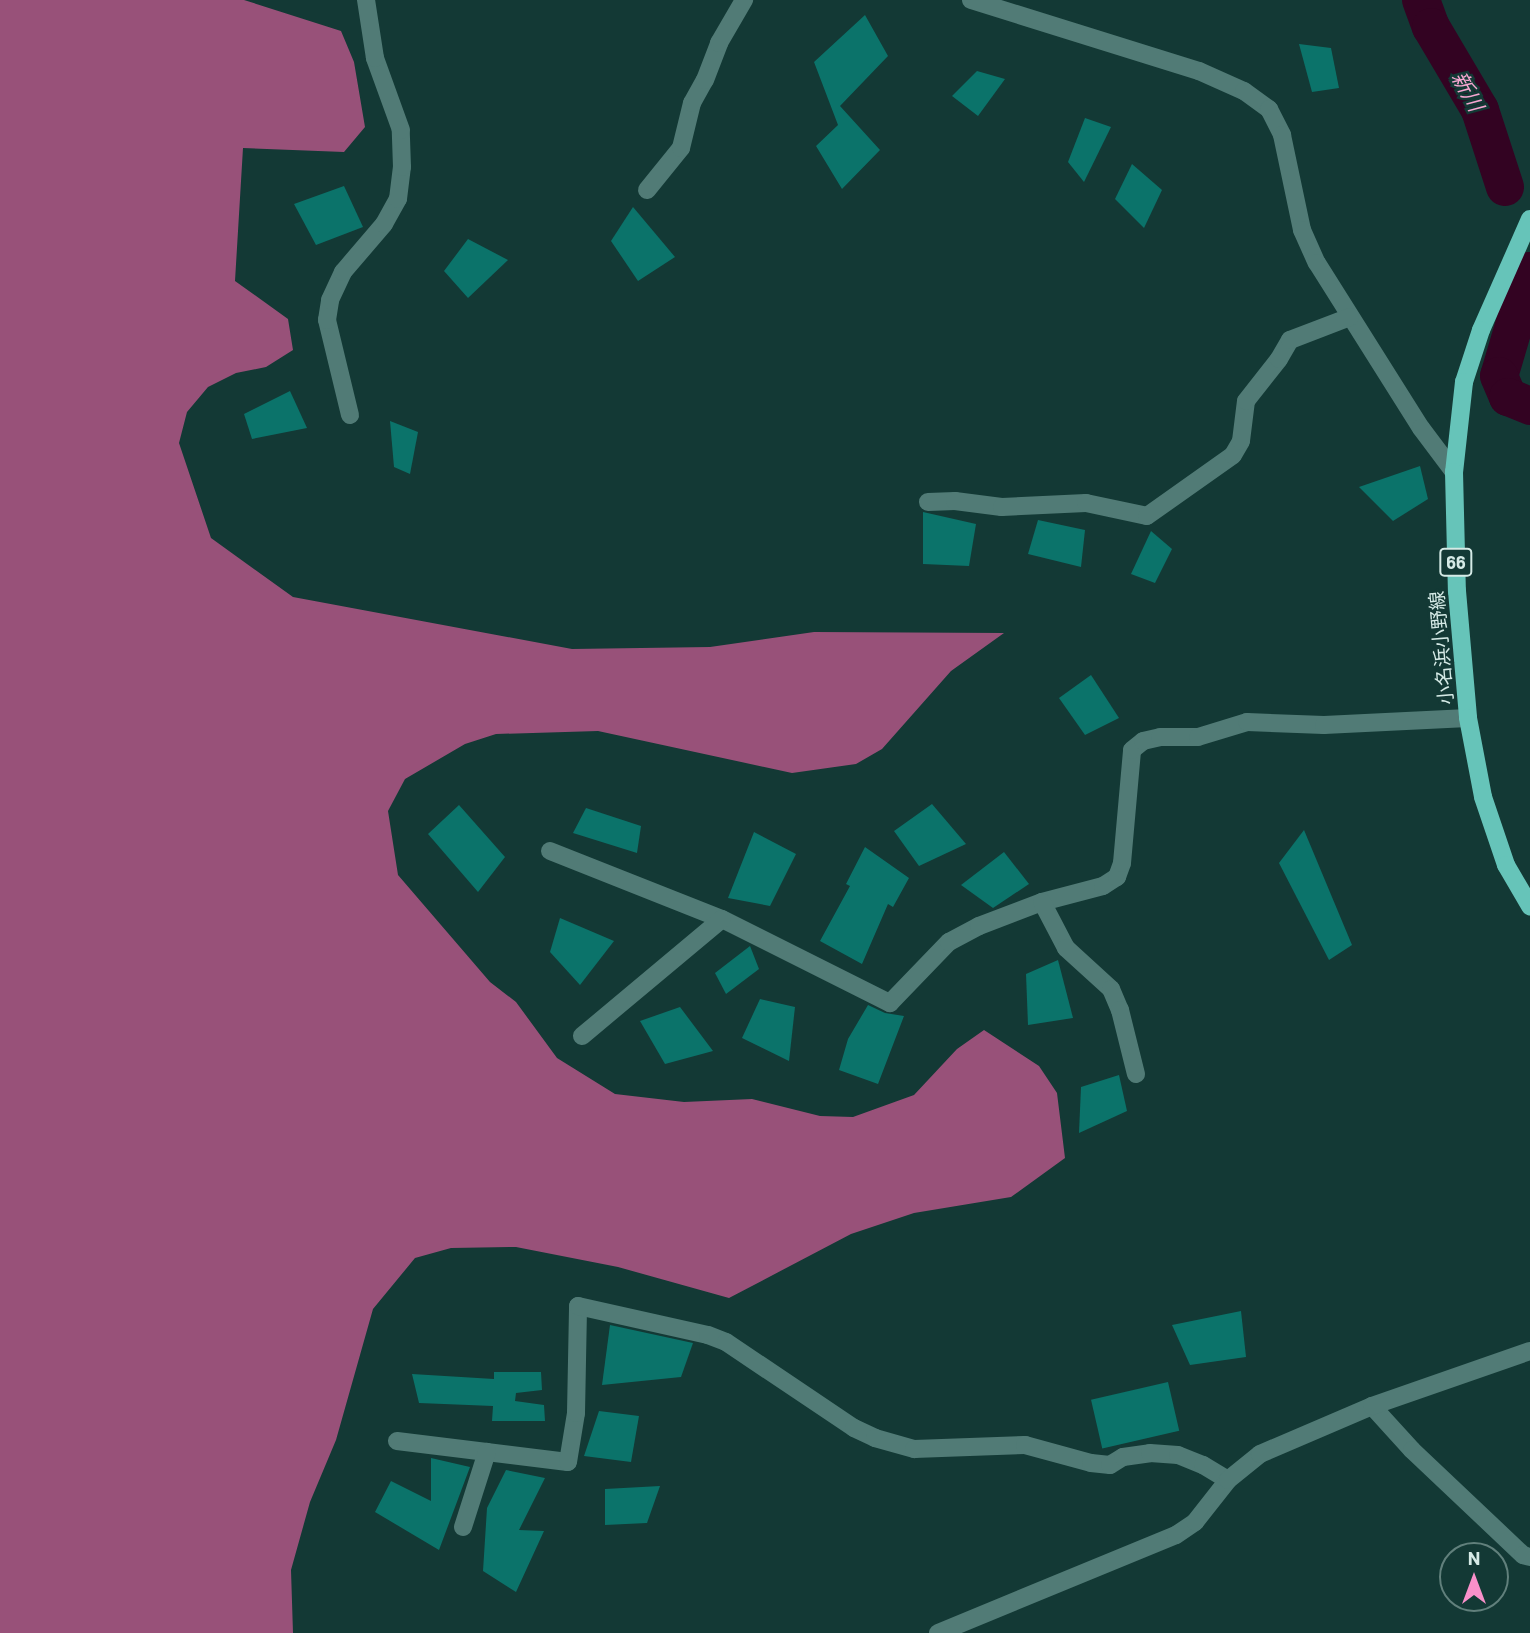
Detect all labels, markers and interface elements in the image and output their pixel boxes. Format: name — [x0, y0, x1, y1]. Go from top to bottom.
water label: 新川 — [1447, 67, 1489, 115]
road number: 66 — [1438, 548, 1474, 576]
street label: 小名浜小野線 — [1425, 590, 1457, 706]
north arrow — [1439, 1542, 1509, 1612]
text: N — [1468, 1546, 1480, 1569]

